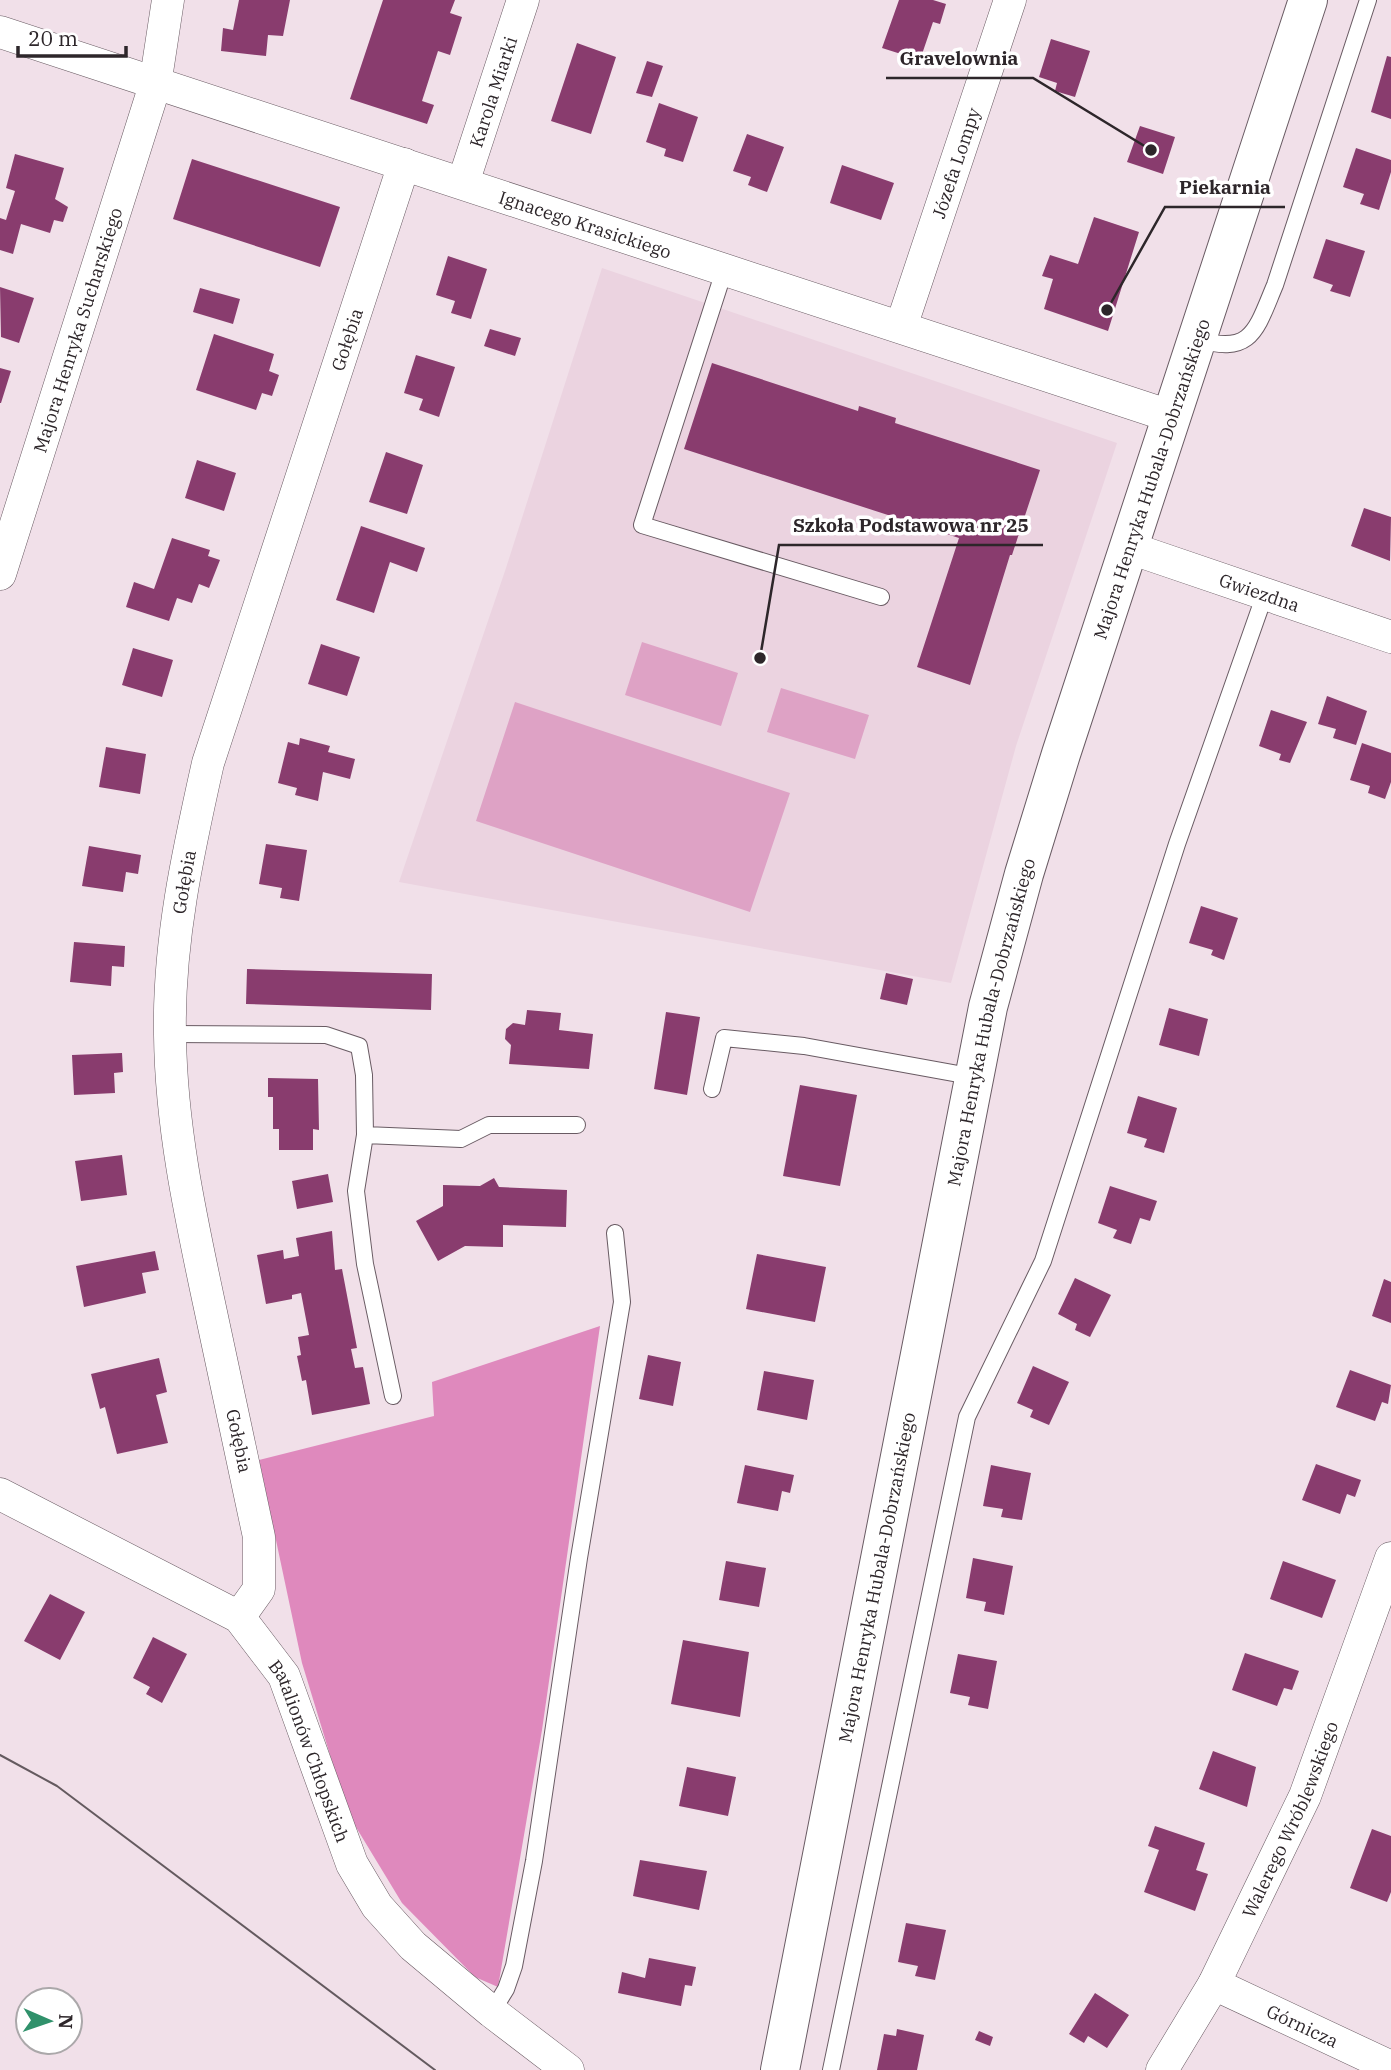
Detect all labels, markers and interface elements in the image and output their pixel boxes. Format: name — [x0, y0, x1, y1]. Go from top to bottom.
scale bar — [18, 14, 126, 58]
text: 20 m — [28, 24, 78, 52]
street label: Karola Miarki — [464, 33, 522, 150]
callout: Gravelownia — [886, 38, 1033, 78]
text: Gravelownia — [900, 46, 1019, 70]
street label: Józefa Lompy — [927, 104, 985, 221]
callout: Piekarnia — [1165, 167, 1285, 207]
text: Piekarnia — [1179, 175, 1271, 199]
street label: Ignacego Krasickiego — [496, 185, 674, 263]
street label: Majora Henryka Sucharskiego — [28, 205, 127, 455]
street label: Gołębia — [326, 305, 368, 374]
street label: Majora Henryka Hubala-Dobrzańskiego — [1088, 316, 1214, 642]
callout: Szkoła Podstawowa nr 25 — [779, 505, 1043, 545]
text: Szkoła Podstawowa nr 25 — [793, 513, 1029, 537]
street label: Gwiezdna — [1216, 568, 1303, 617]
street label: Gołębia — [167, 848, 201, 915]
street label: Majora Henryka Hubala-Dobrzańskiego — [942, 855, 1040, 1188]
street label: Gołębia — [221, 1407, 257, 1475]
street label: Majora Henryka Hubala-Dobrzańskiego — [833, 1410, 920, 1745]
street label: Batalionów Chłopskich — [264, 1655, 355, 1845]
street label: Walerego Wróblewskiego — [1236, 1718, 1343, 1921]
north arrow — [14, 1986, 84, 2056]
street label: Górnicza — [1263, 1999, 1342, 2052]
text: N — [54, 2014, 78, 2030]

